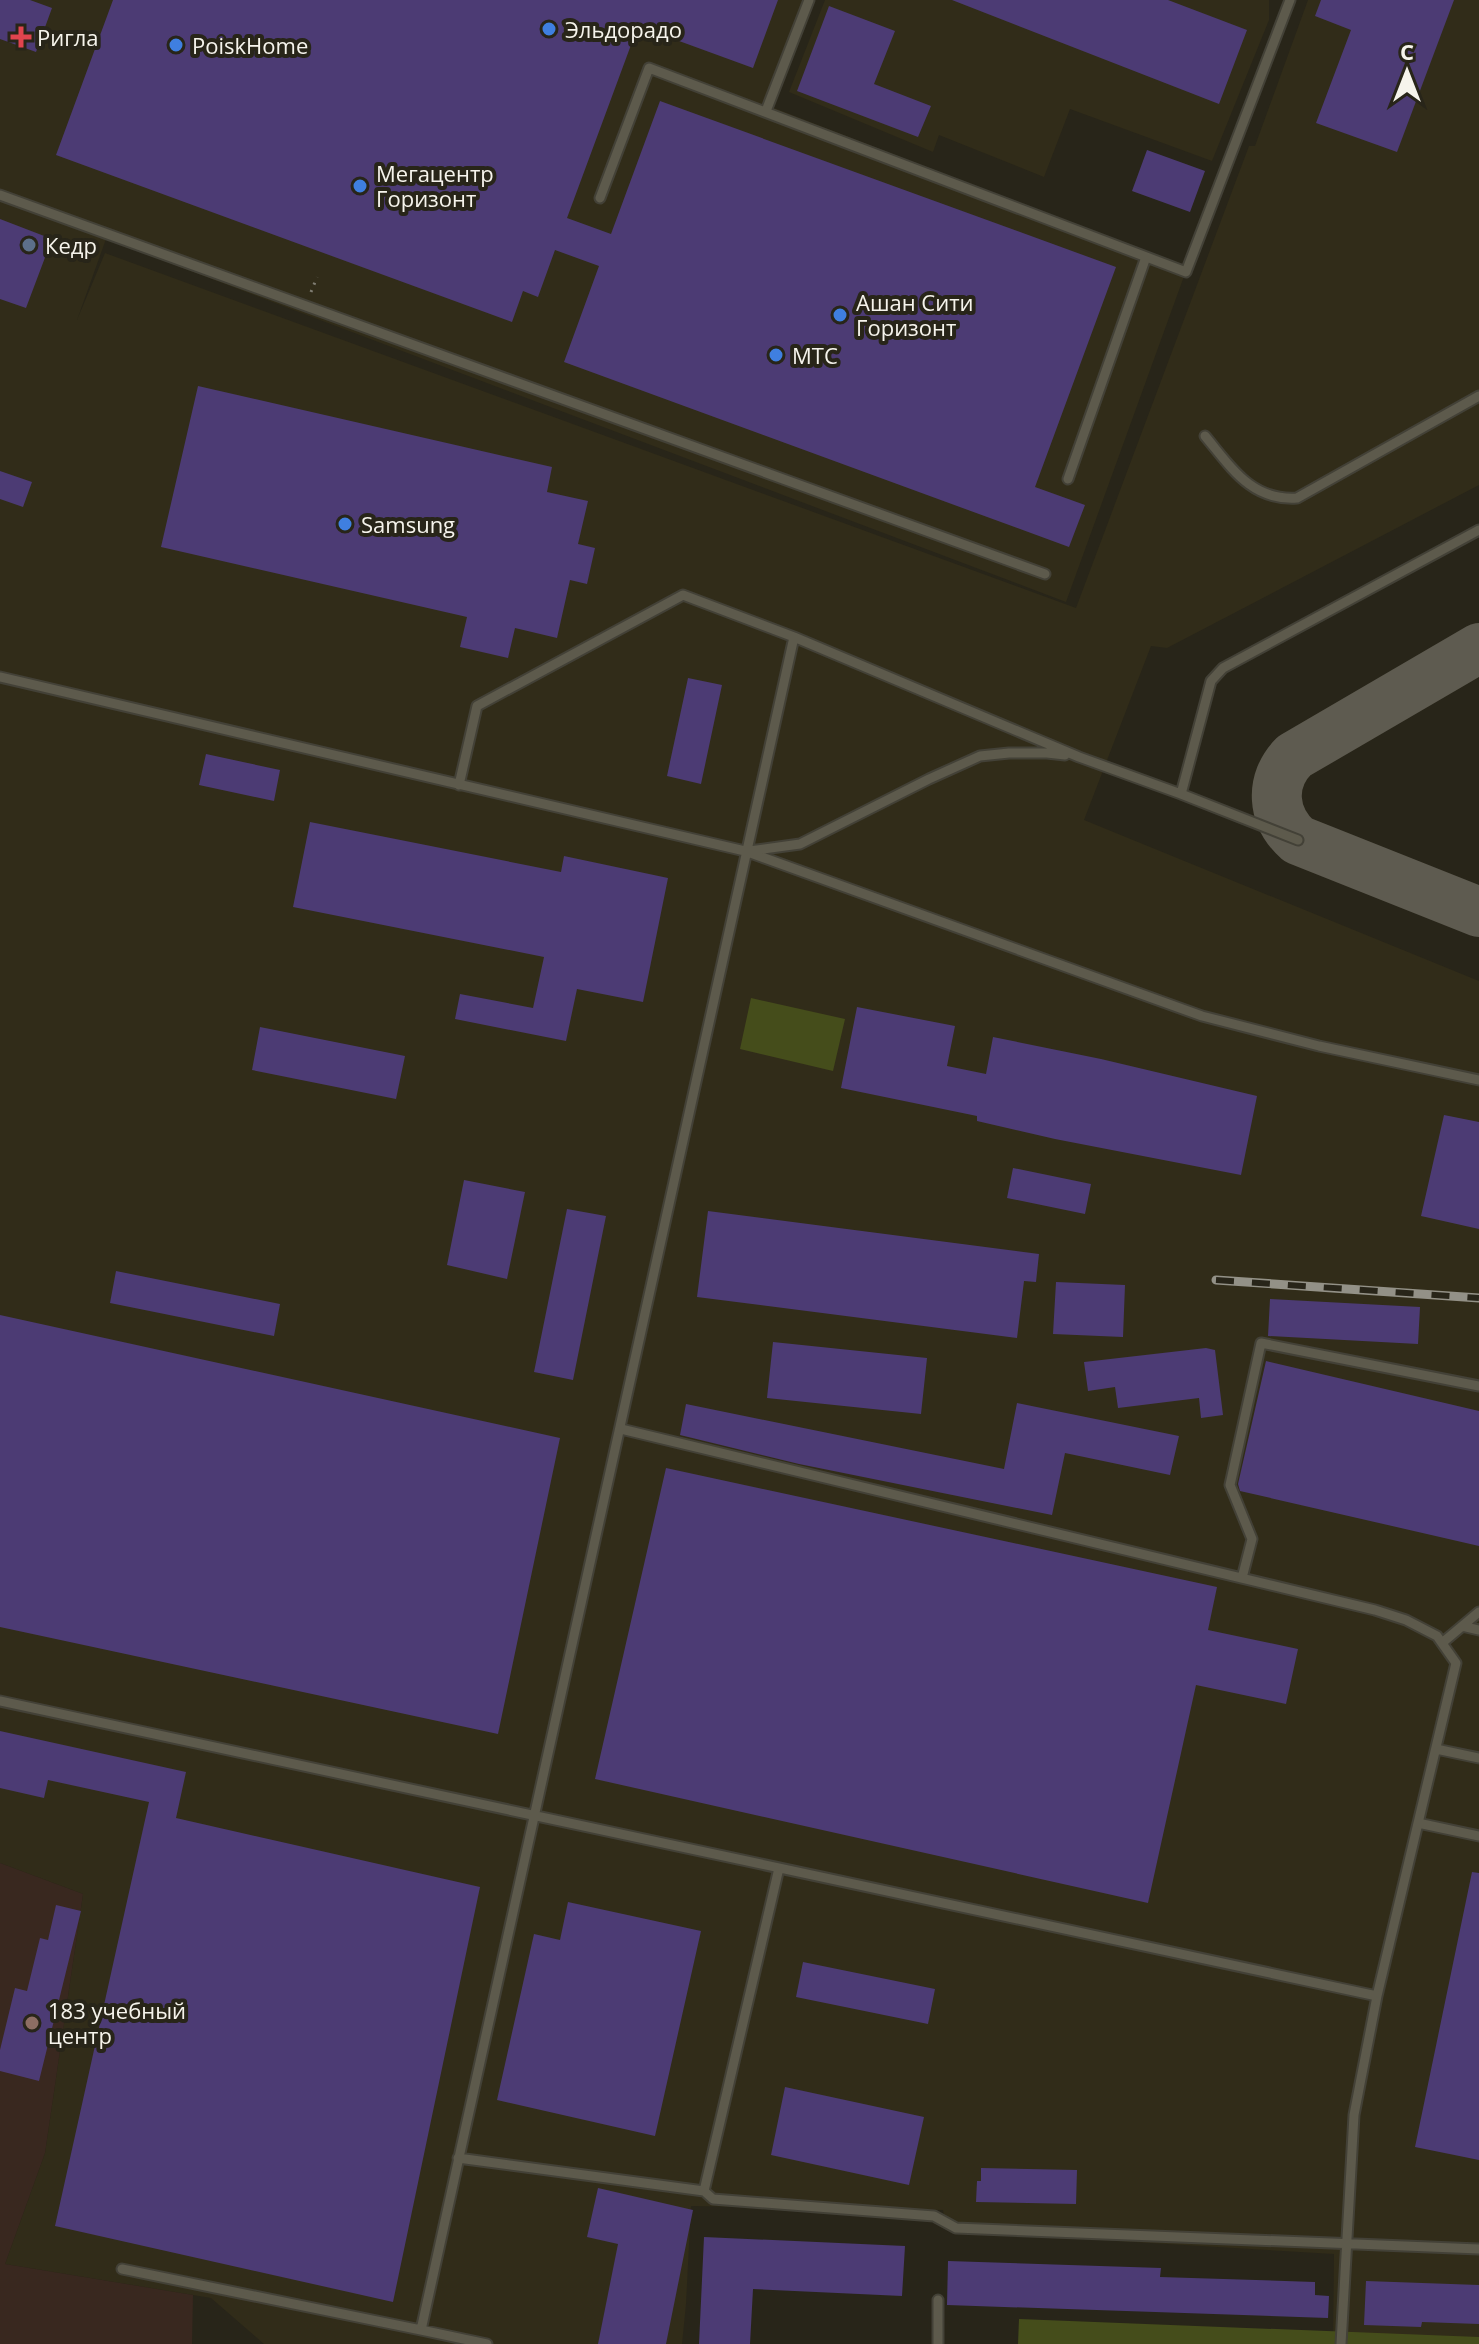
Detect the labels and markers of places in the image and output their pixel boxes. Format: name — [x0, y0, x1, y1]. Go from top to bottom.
place label: Эльдорадо — [565, 14, 682, 44]
marker: Эльдорадо — [540, 20, 558, 38]
place label: Ригла — [37, 22, 99, 52]
marker: Ригла — [12, 28, 30, 46]
place label: PoiskHome — [192, 30, 308, 60]
marker: PoiskHome — [167, 36, 185, 54]
place label: Мегацентр Горизонт — [376, 158, 494, 213]
marker: Мегацентр Горизонт — [351, 177, 369, 195]
place label: Кедр — [45, 230, 97, 260]
marker: Кедр — [20, 236, 38, 254]
place label: Ашан Сити Горизонт — [856, 287, 974, 342]
marker: Ашан Сити Горизонт — [831, 306, 849, 324]
place label: МТС — [792, 340, 838, 370]
marker: МТС — [767, 346, 785, 364]
place label: Samsung — [361, 509, 455, 539]
marker: Samsung — [336, 515, 354, 533]
place label: 183 учебный центр — [48, 1995, 186, 2050]
marker: 183 учебный центр — [23, 2014, 41, 2032]

